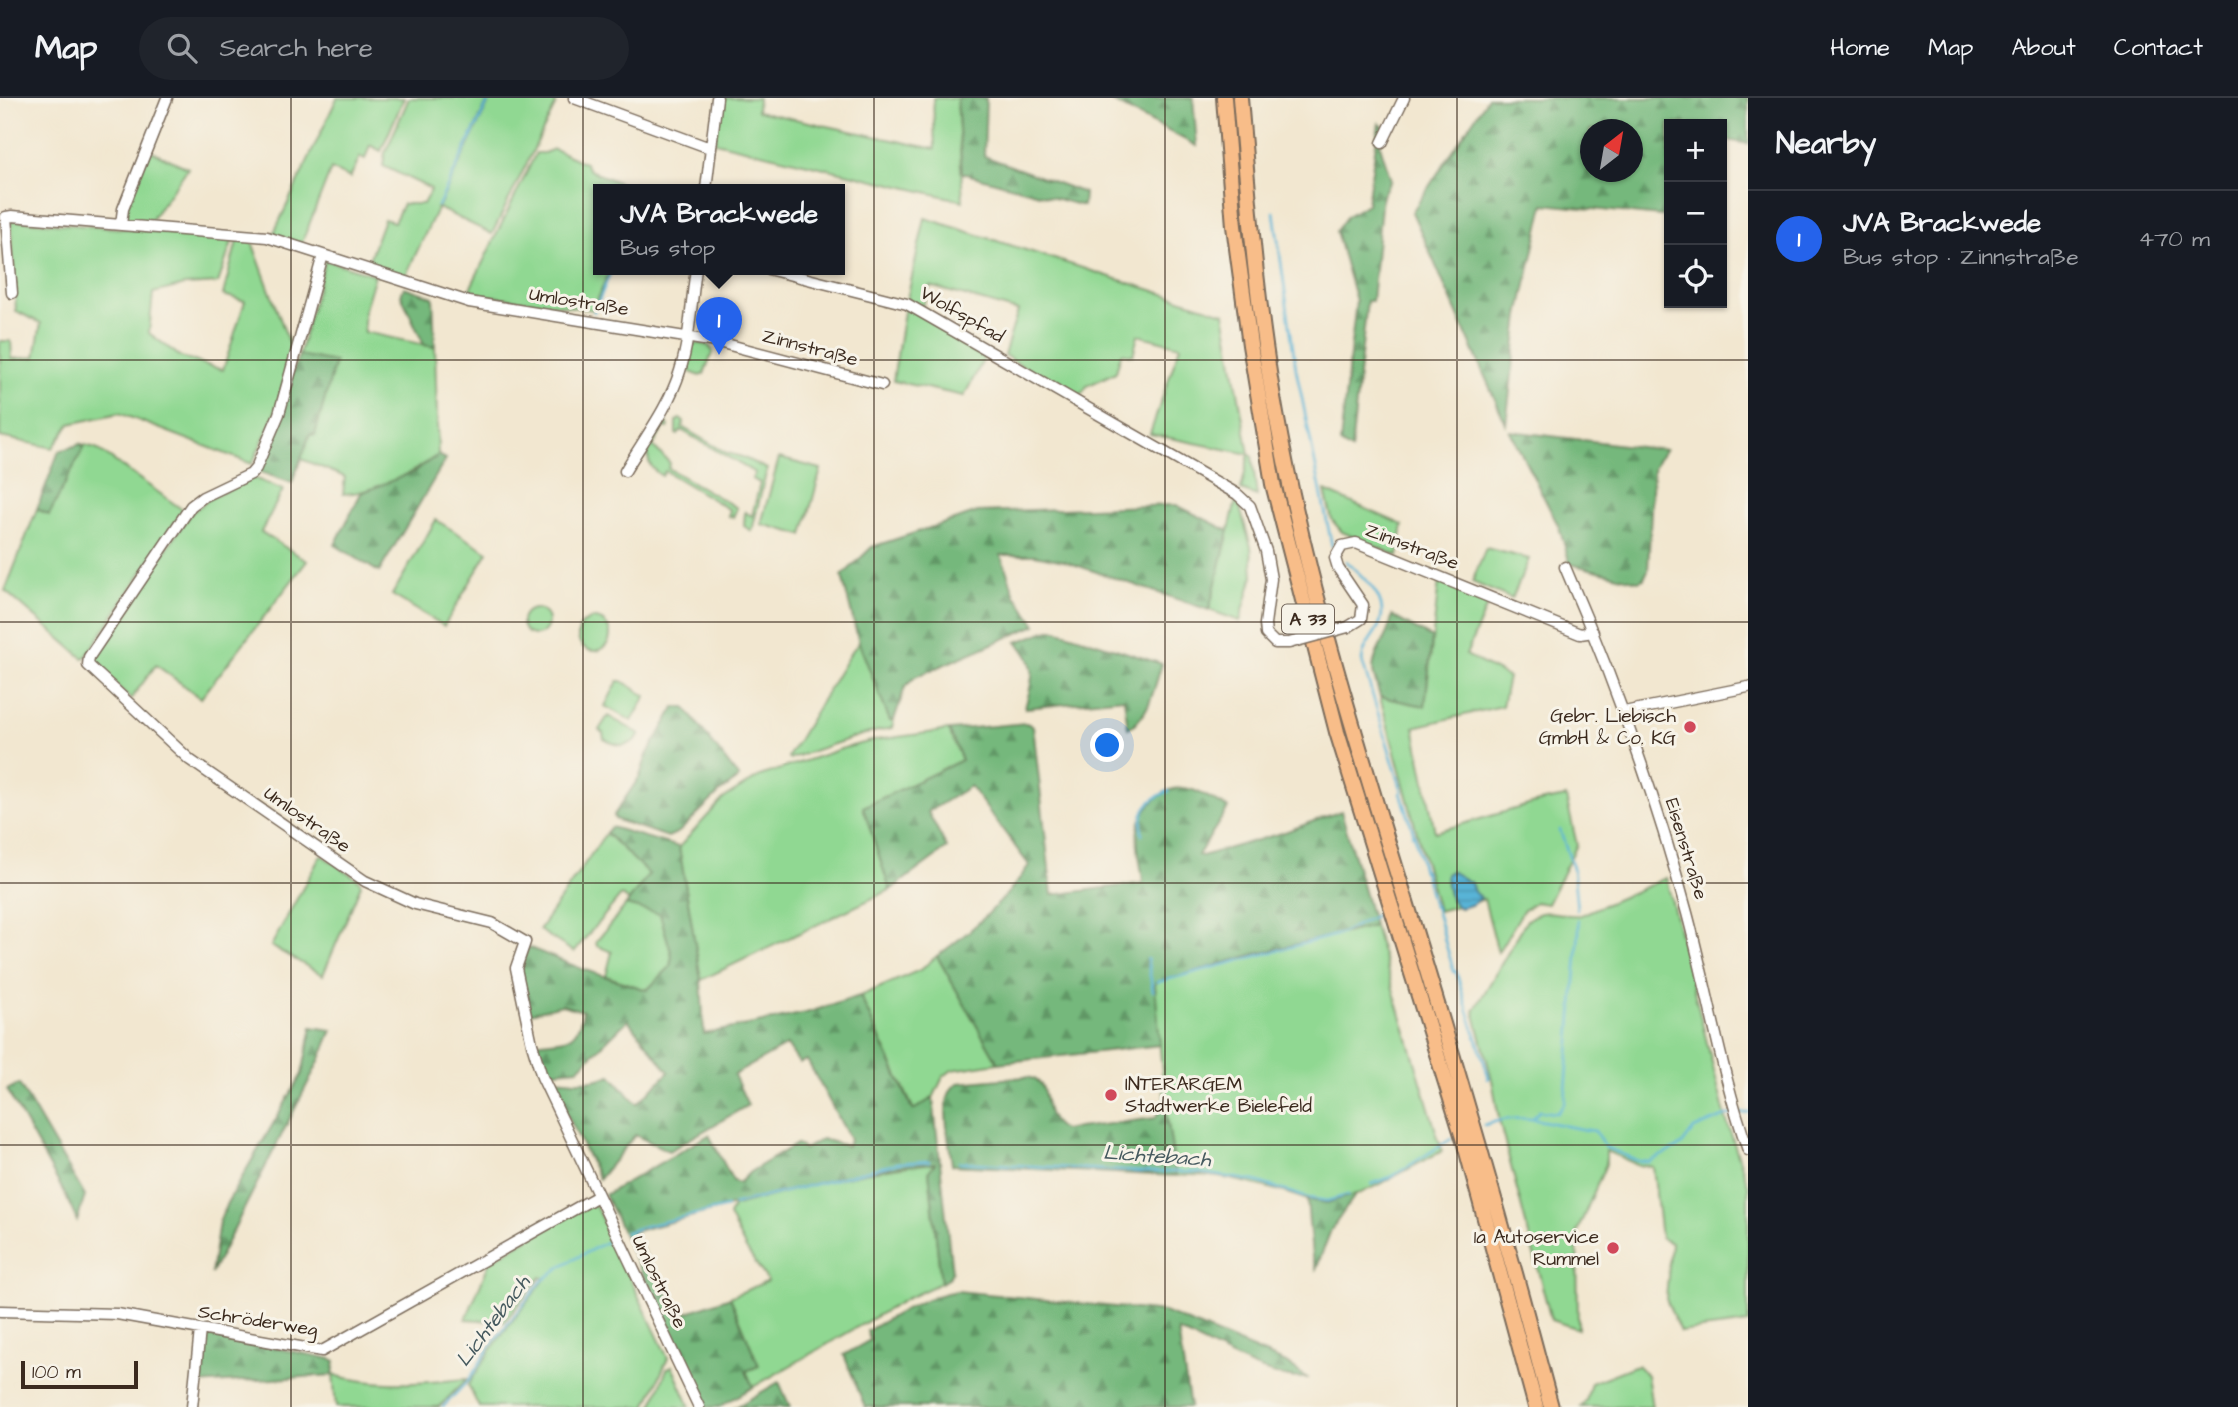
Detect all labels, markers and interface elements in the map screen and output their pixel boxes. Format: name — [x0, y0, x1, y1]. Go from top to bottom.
search box — [139, 17, 629, 80]
text: Map — [35, 25, 97, 71]
icon: search — [163, 29, 201, 67]
text: Search here — [219, 30, 373, 66]
text: Home — [1830, 31, 1890, 65]
text: Map — [1928, 31, 1973, 65]
text: About — [2011, 31, 2076, 65]
text: Contact — [2114, 31, 2203, 65]
north arrow — [1580, 119, 1643, 182]
map controls — [1664, 119, 1727, 308]
button: + — [1664, 119, 1727, 182]
text: Nearby — [1776, 123, 1876, 165]
button: − — [1664, 182, 1727, 245]
popup — [593, 184, 845, 275]
text: JVA Brackwede — [620, 196, 818, 232]
text: JVA Brackwede — [1843, 205, 2041, 241]
text: 1 — [1798, 223, 1800, 255]
text: 470 m — [2139, 223, 2210, 255]
text: Bus stop — [620, 232, 715, 264]
text: Bus stop · Zinnstraße — [1843, 241, 2079, 273]
button: locate — [1664, 245, 1727, 308]
street label: Wolfspfad — [915, 280, 1010, 350]
street label: Umlostraße — [527, 281, 631, 323]
pin: 1 — [696, 297, 742, 355]
street label: Zinnstraße — [759, 322, 861, 374]
street label: Zinnstraße — [1361, 517, 1463, 577]
road number: A 33 — [1282, 604, 1334, 634]
place label: Gebr. Liebisch GmbH & Co. KG — [1539, 703, 1677, 752]
marker: Gebr. Liebisch GmbH & Co. KG — [1682, 719, 1698, 735]
your location — [1090, 728, 1124, 762]
street label: Umlostraße — [258, 780, 356, 860]
street label: Eisenstraße — [1658, 795, 1714, 903]
place label: INTERARGEM Stadtwerke Bielefeld — [1125, 1071, 1312, 1120]
marker: INTERARGEM Stadtwerke Bielefeld — [1103, 1087, 1119, 1103]
water label: Lichtebach — [1102, 1138, 1213, 1174]
place label: 1a Autoservice Rummel — [1474, 1224, 1599, 1273]
street label: Umlostraße — [625, 1231, 693, 1333]
marker: 1a Autoservice Rummel — [1605, 1240, 1621, 1256]
water label: Lichtebach — [449, 1268, 538, 1373]
street label: Schröderweg — [196, 1298, 320, 1345]
scale bar — [21, 1358, 138, 1390]
text: 100 m — [32, 1359, 81, 1386]

